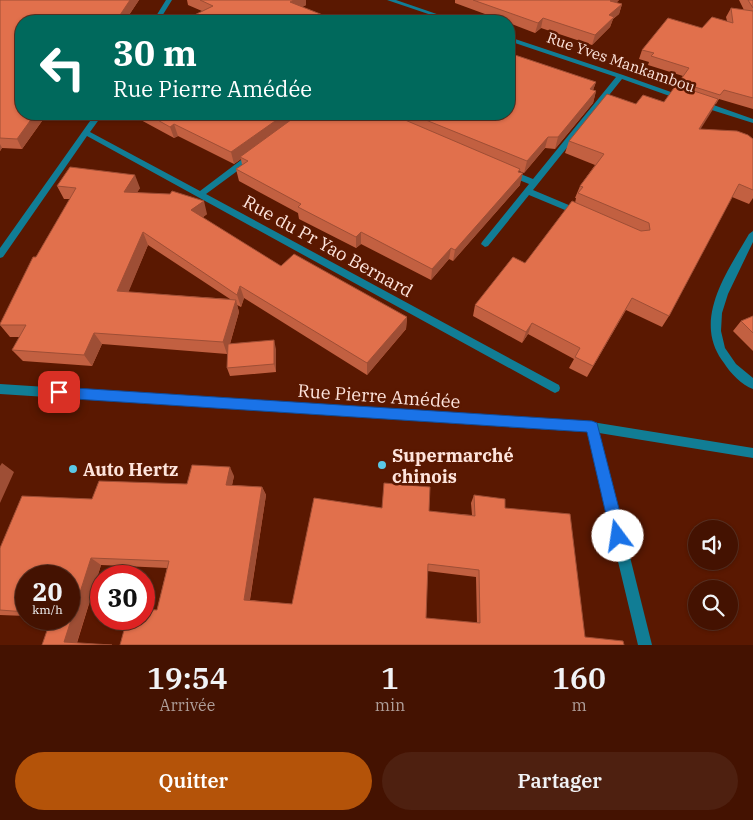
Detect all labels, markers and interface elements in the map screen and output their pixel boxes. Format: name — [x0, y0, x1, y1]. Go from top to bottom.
street label: Rue Yves Mankambou — [544, 28, 698, 96]
text: 30 m — [113, 30, 197, 76]
icon: left — [30, 35, 95, 100]
text: Rue Pierre Amédée — [113, 74, 312, 103]
street label: Rue du Pr Yao Bernard — [239, 190, 417, 302]
pin — [38, 371, 80, 413]
icon: arrive — [45, 378, 73, 406]
street label: Rue Pierre Amédée — [297, 379, 461, 413]
place label: Supermarché chinois — [392, 444, 514, 488]
place label: Auto Hertz — [83, 458, 178, 481]
marker: Supermarché chinois — [376, 459, 388, 471]
marker: Auto Hertz — [67, 463, 79, 475]
position arrow — [591, 509, 643, 561]
map controls — [688, 520, 738, 630]
button: sound — [688, 520, 738, 570]
speed limit sign: 30 — [90, 565, 155, 630]
text: 20 — [32, 575, 63, 608]
button: search — [688, 580, 738, 630]
text: km/h — [32, 602, 63, 617]
text: 19:54 — [147, 658, 228, 697]
text: 1 — [381, 658, 399, 697]
text: 160 — [552, 658, 606, 697]
text: Arrivée — [159, 695, 215, 715]
text: min — [375, 695, 405, 715]
text: m — [571, 695, 587, 715]
button: Quitter — [15, 752, 372, 810]
button: Partager — [382, 752, 738, 810]

